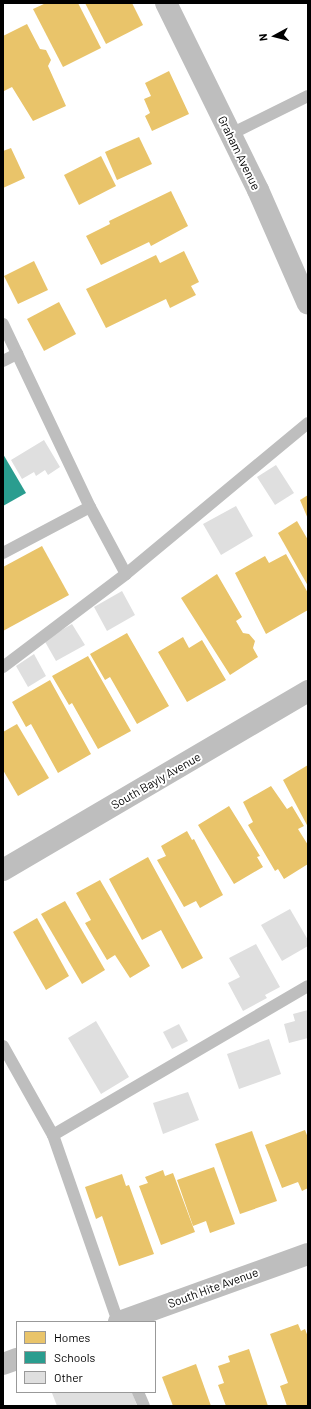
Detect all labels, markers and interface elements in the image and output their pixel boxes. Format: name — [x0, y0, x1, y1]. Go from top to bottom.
north arrow — [255, 16, 295, 56]
text: N — [256, 33, 269, 42]
street label: Graham Avenue — [215, 113, 263, 193]
street label: South Bayly Avenue — [109, 749, 203, 813]
street label: South Hite Avenue — [166, 1265, 260, 1311]
legend — [16, 1321, 156, 1393]
text: Homes — [54, 1330, 90, 1344]
text: Schools — [54, 1350, 95, 1364]
text: Other — [54, 1370, 83, 1384]

